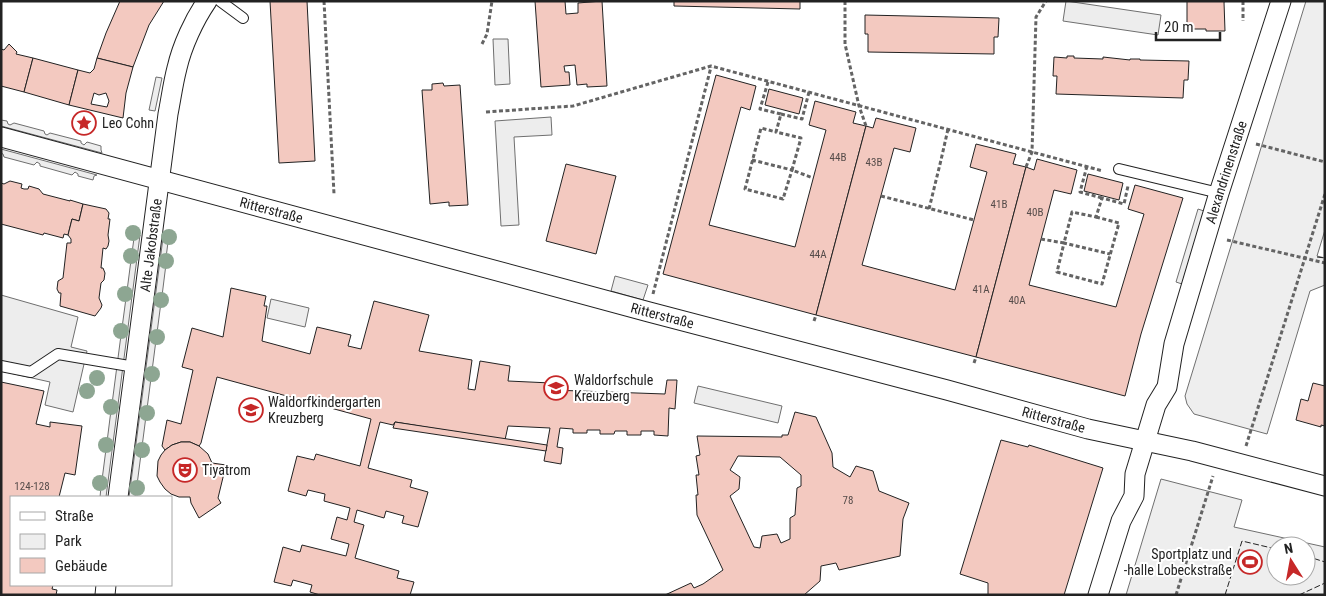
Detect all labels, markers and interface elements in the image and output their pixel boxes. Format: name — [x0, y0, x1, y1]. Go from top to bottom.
scale bar — [1156, 10, 1220, 42]
text: 20 m — [1164, 18, 1194, 36]
place icon: Leo Cohn — [71, 110, 97, 136]
place label: Leo Cohn — [102, 115, 154, 131]
street label: Alexandrinenstraße — [1202, 118, 1250, 226]
house number: 44B — [830, 151, 846, 164]
house number: 43B — [866, 156, 882, 169]
street label: Ritterstraße — [238, 194, 305, 226]
street label: Alte Jakobstraße — [137, 197, 165, 293]
house number: 41B — [991, 198, 1007, 211]
house number: 40B — [1027, 206, 1043, 219]
house number: 44A — [809, 248, 827, 261]
house number: 41A — [972, 283, 990, 296]
house number: 40A — [1008, 294, 1026, 307]
street label: Ritterstraße — [629, 299, 696, 332]
place label: Waldorfschule Kreuzberg — [574, 372, 654, 404]
school or university icon: Waldorfschule Kreuzberg — [543, 375, 569, 401]
place label: Waldorfkindergarten Kreuzberg — [268, 394, 381, 426]
school or university icon: Waldorfkindergarten Kreuzberg — [238, 397, 264, 423]
street label: Ritterstraße — [1020, 403, 1088, 436]
theatre icon: Tiyatrom — [172, 457, 198, 483]
place label: Tiyatrom — [202, 462, 251, 478]
house number: 124-128 — [14, 480, 50, 493]
house number: 78 — [843, 494, 853, 507]
legend — [10, 496, 172, 586]
text: Straße — [55, 507, 94, 525]
text: Park — [55, 532, 82, 550]
north arrow — [1266, 536, 1316, 586]
text: N — [1283, 540, 1294, 557]
place label: Sportplatz und -halle Lobeckstraße — [1124, 546, 1232, 578]
sports icon: Sportplatz und -halle Lobeckstraße — [1237, 549, 1263, 575]
text: Gebäude — [55, 557, 107, 575]

